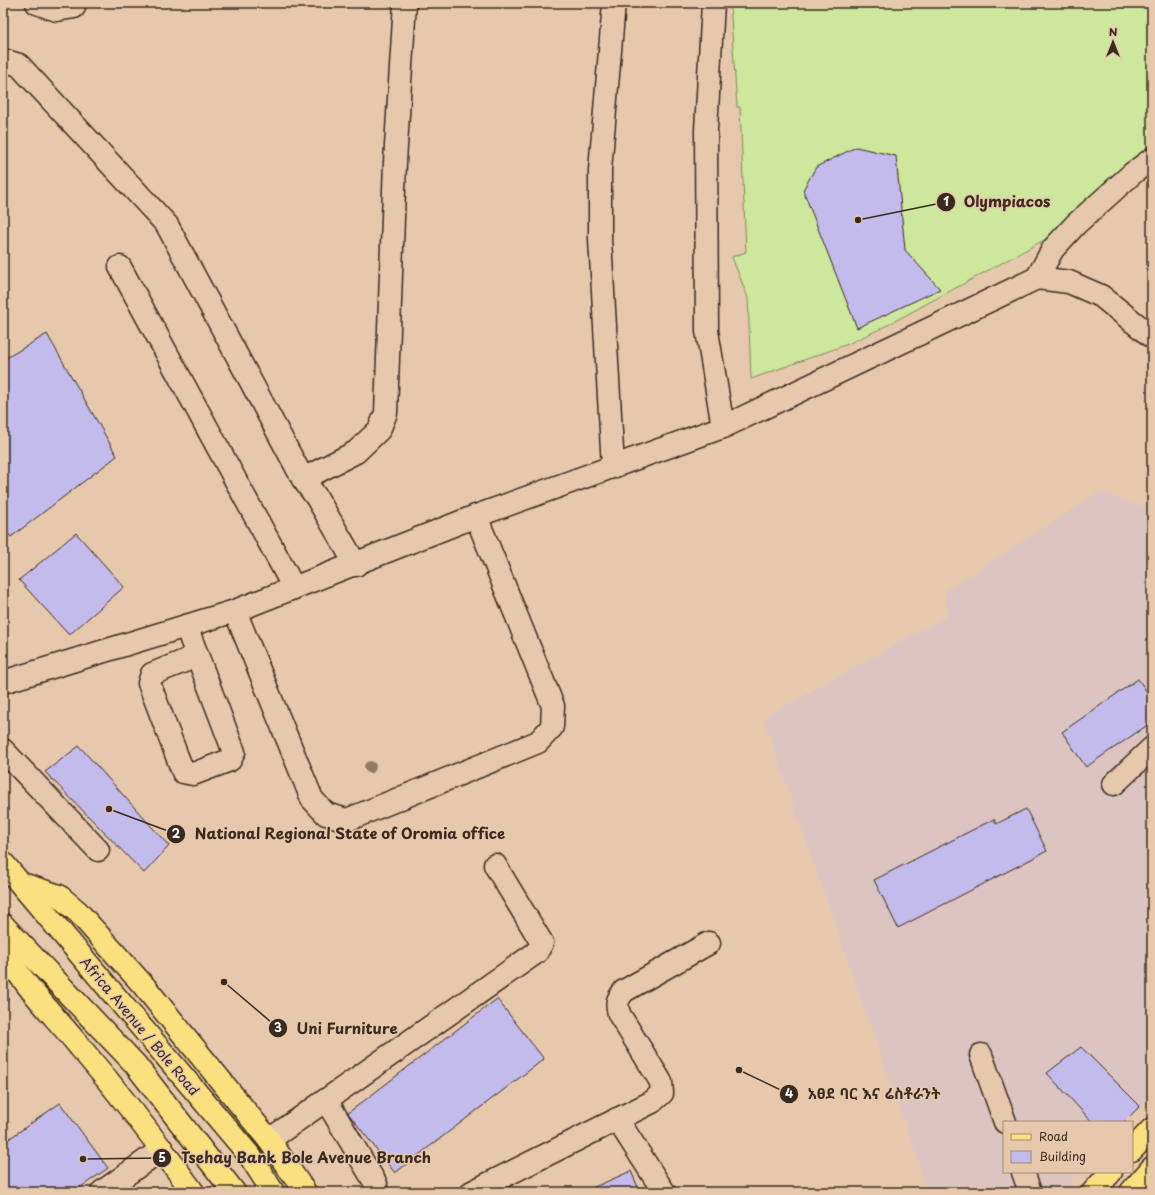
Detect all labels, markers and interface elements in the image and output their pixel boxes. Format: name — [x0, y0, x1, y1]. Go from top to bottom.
north arrow — [1093, 22, 1133, 62]
text: N — [1109, 23, 1118, 40]
callout: Olympiacos — [936, 189, 1059, 216]
text: Olympiacos — [964, 189, 1050, 212]
text: 1 — [943, 192, 949, 210]
callout: National Regional State of Oromia office — [166, 820, 514, 847]
text: National Regional State of Oromia office — [195, 821, 505, 844]
text: 2 — [172, 824, 181, 842]
street label: Africa Avenue / Bole Road — [75, 952, 205, 1100]
callout: Uni Furniture — [268, 1015, 405, 1042]
text: Uni Furniture — [296, 1016, 398, 1039]
text: 3 — [274, 1018, 282, 1036]
callout: አፀደ ባር እና ሬስቶራንት — [779, 1081, 948, 1108]
text: አፀደ ባር እና ሬስቶራንት — [808, 1081, 941, 1104]
text: 4 — [785, 1084, 793, 1102]
legend — [1003, 1121, 1133, 1173]
text: Road — [1039, 1127, 1068, 1145]
callout: Tsehay Bank Bole Avenue Branch — [152, 1145, 439, 1172]
text: Tsehay Bank Bole Avenue Branch — [181, 1145, 431, 1168]
text: Building — [1039, 1147, 1086, 1165]
text: 5 — [158, 1148, 166, 1166]

